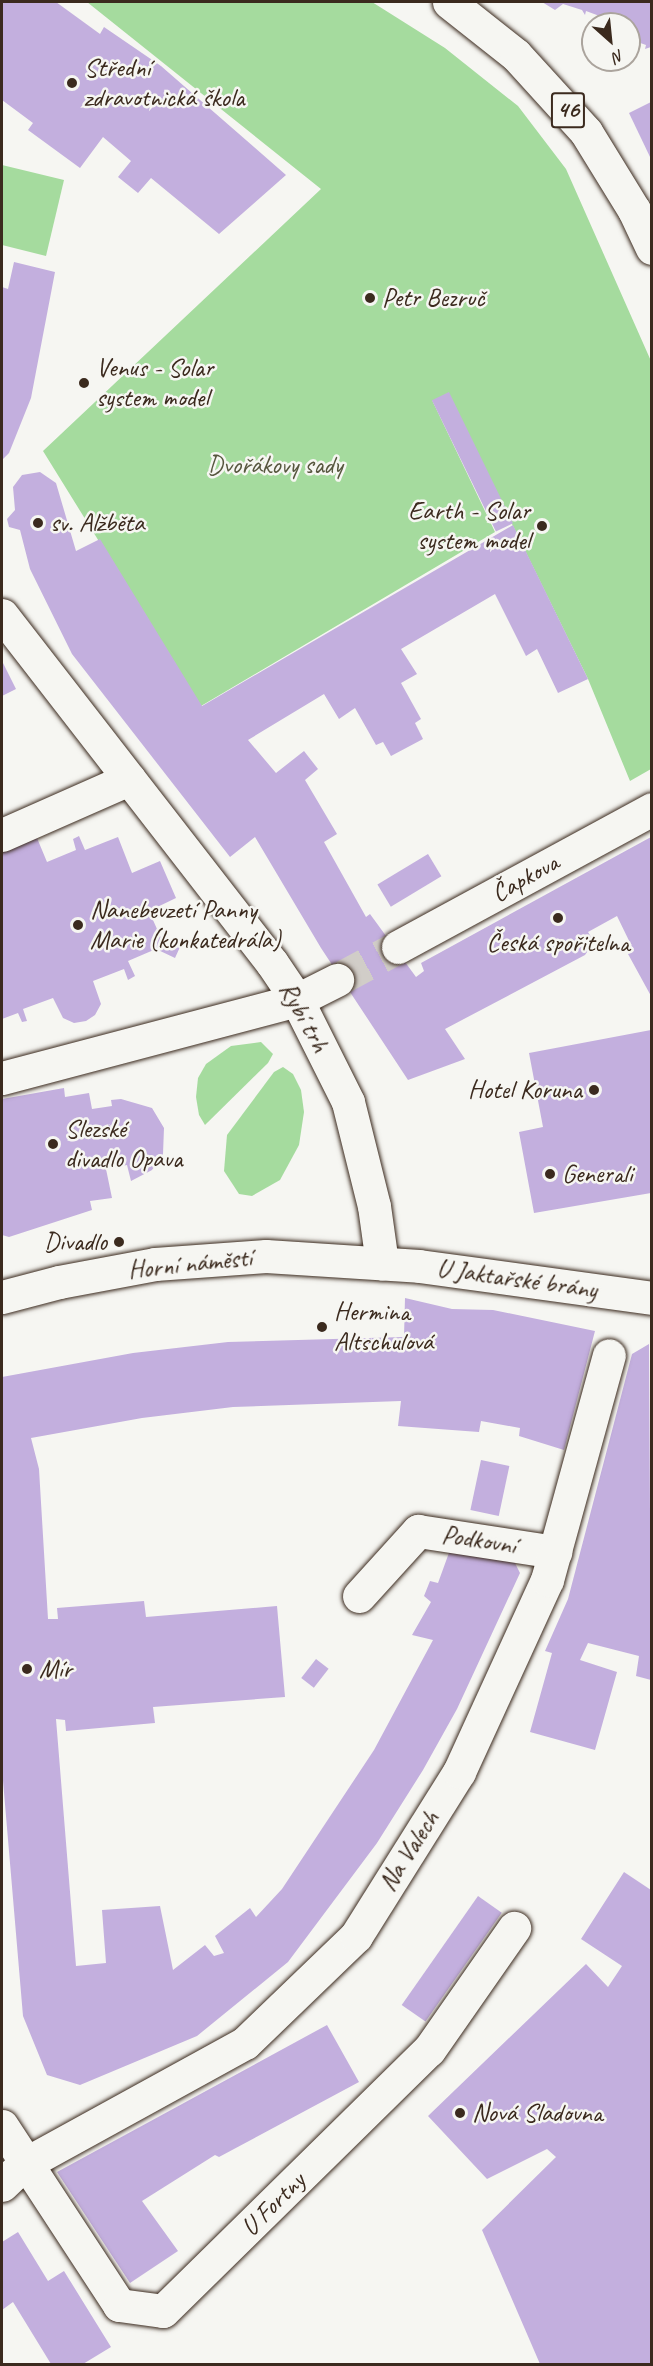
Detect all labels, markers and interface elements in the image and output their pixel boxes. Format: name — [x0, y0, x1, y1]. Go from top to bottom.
north arrow — [581, 12, 641, 72]
text: N — [609, 45, 627, 67]
place label: Střední zdravotnická škola — [84, 52, 245, 113]
marker: Střední zdravotnická škola — [65, 76, 79, 90]
road number: 46 — [550, 89, 586, 131]
place label: Petr Bezruč — [382, 282, 485, 314]
marker: Petr Bezruč — [363, 291, 377, 305]
place label: Venus - Solar system model — [96, 352, 213, 414]
marker: Venus - Solar system model — [77, 376, 91, 390]
park label: Dvořákovy sady — [207, 449, 343, 481]
place label: Earth - Solar system model — [408, 495, 530, 556]
place label: sv. Alžběta — [50, 507, 144, 539]
marker: sv. Alžběta — [31, 516, 45, 530]
marker: Earth - Solar system model — [535, 519, 549, 533]
street label: Čapkova — [486, 847, 564, 909]
place label: Nanebevzetí Panny Marie (konkatedrála) — [90, 894, 281, 956]
marker: Česká spořitelna — [551, 911, 565, 925]
marker: Nanebevzetí Panny Marie (konkatedrála) — [71, 918, 85, 932]
place label: Česká spořitelna — [487, 927, 629, 959]
street label: Rybí trh — [272, 976, 336, 1058]
place label: Hotel Koruna — [468, 1074, 582, 1106]
marker: Hotel Koruna — [587, 1083, 601, 1097]
place label: Slezské divadlo Opava — [65, 1113, 183, 1174]
marker: Slezské divadlo Opava — [46, 1137, 60, 1151]
place label: Generali — [562, 1158, 633, 1190]
marker: Generali — [543, 1167, 557, 1181]
place label: Divadlo — [44, 1226, 107, 1258]
marker: Divadlo — [112, 1235, 126, 1249]
street label: Horní náměstí — [126, 1242, 254, 1286]
street label: U Jaktařské brány — [435, 1252, 599, 1306]
place label: Hermina Altschulová — [334, 1296, 433, 1358]
marker: Hermina Altschulová — [315, 1320, 329, 1334]
street label: Podkovní — [440, 1519, 518, 1561]
place label: Mír — [39, 1653, 72, 1685]
marker: Mír — [20, 1662, 34, 1676]
street label: Na Valech — [372, 1805, 446, 1897]
place label: Nová Sladovna — [472, 2097, 602, 2129]
marker: Nová Sladovna — [453, 2106, 467, 2120]
street label: U Fortny — [234, 2165, 312, 2243]

